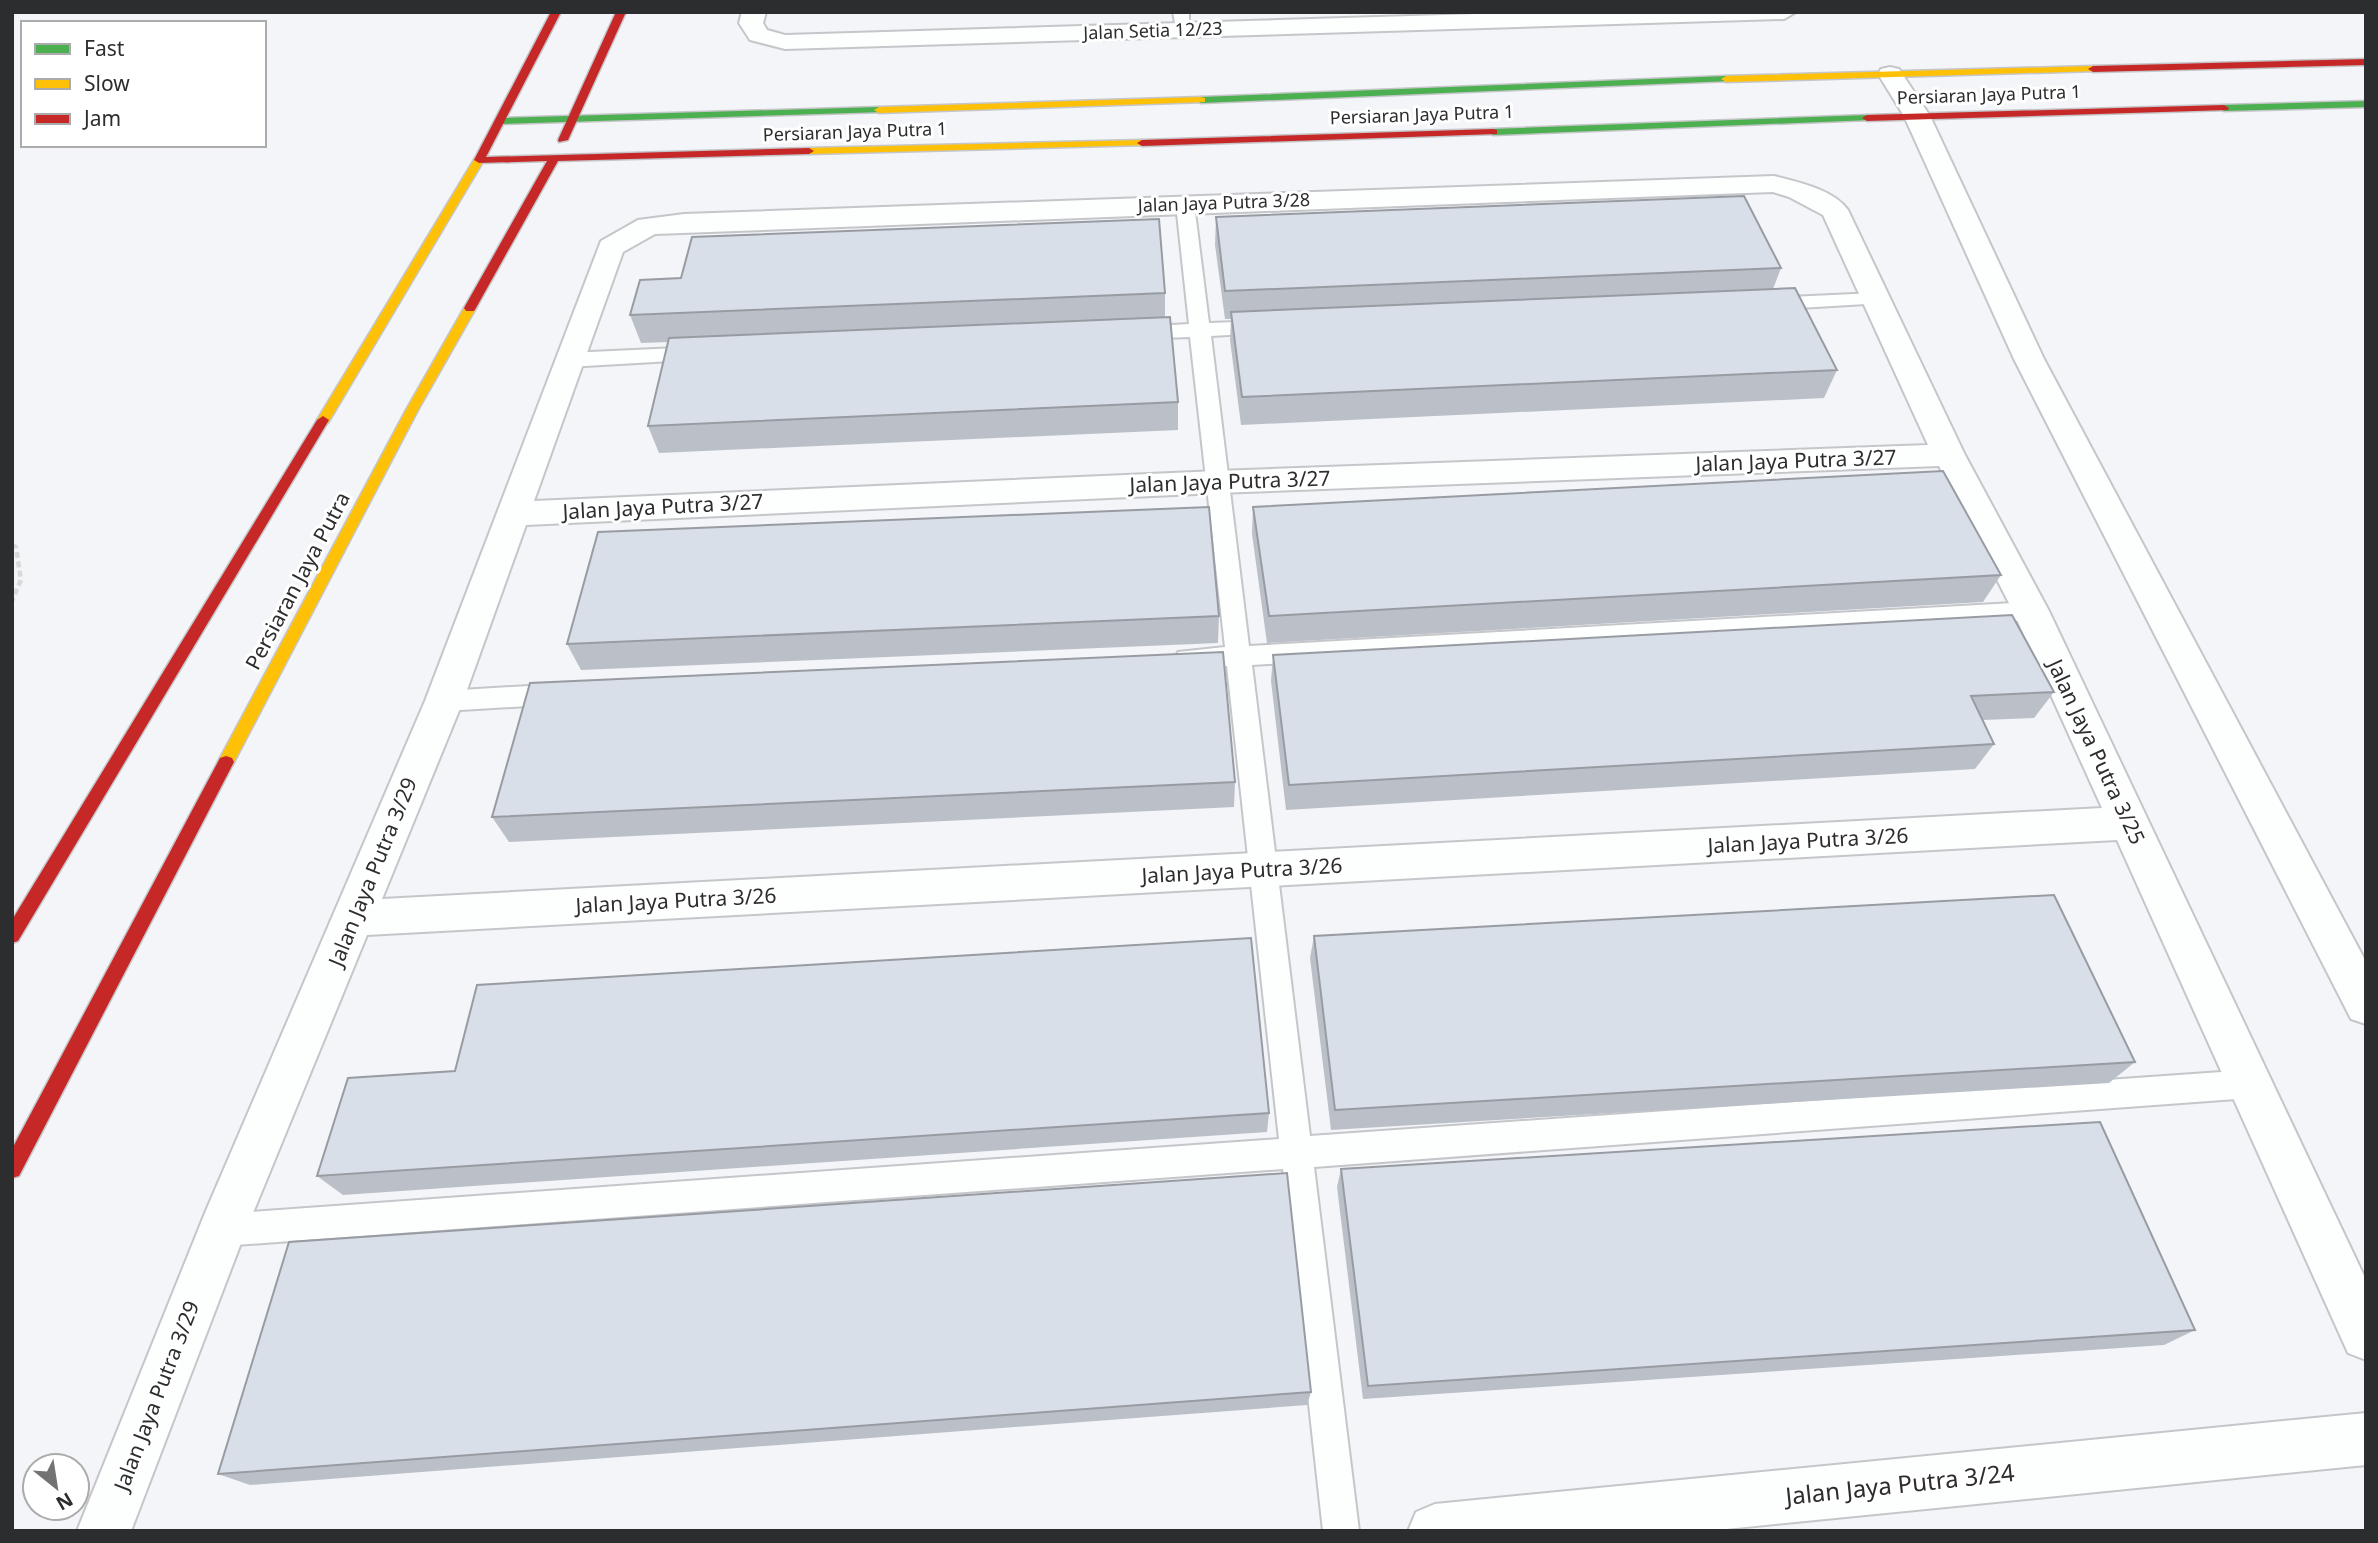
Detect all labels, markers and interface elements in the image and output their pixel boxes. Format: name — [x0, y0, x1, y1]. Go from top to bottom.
street label: Jalan Setia 12/23 — [1081, 16, 1223, 44]
legend — [21, 21, 266, 147]
text: Fast — [84, 34, 125, 62]
text: Slow — [84, 69, 130, 97]
street label: Persiaran Jaya Putra 1 — [1896, 79, 2082, 109]
street label: Persiaran Jaya Putra 1 — [1329, 99, 1515, 129]
text: Jam — [82, 104, 121, 132]
street label: Persiaran Jaya Putra 1 — [762, 116, 948, 146]
street label: Jalan Jaya Putra 3/28 — [1135, 187, 1311, 217]
street label: Jalan Jaya Putra 3/27 — [1693, 442, 1897, 478]
street label: Jalan Jaya Putra 3/27 — [1127, 463, 1331, 499]
street label: Persiaran Jaya Putra — [238, 487, 356, 674]
street label: Jalan Jaya Putra 3/27 — [560, 487, 764, 525]
street label: Jalan Jaya Putra 3/25 — [2041, 653, 2152, 849]
street label: Jalan Jaya Putra 3/29 — [321, 773, 423, 972]
street label: Jalan Jaya Putra 3/26 — [1705, 821, 1909, 859]
street label: Jalan Jaya Putra 3/26 — [1139, 851, 1343, 889]
street label: Jalan Jaya Putra 3/26 — [573, 881, 777, 919]
street label: Jalan Jaya Putra 3/29 — [106, 1297, 205, 1496]
north arrow — [21, 1452, 91, 1522]
street label: Jalan Jaya Putra 3/24 — [1782, 1455, 2016, 1512]
text: N — [51, 1487, 78, 1517]

